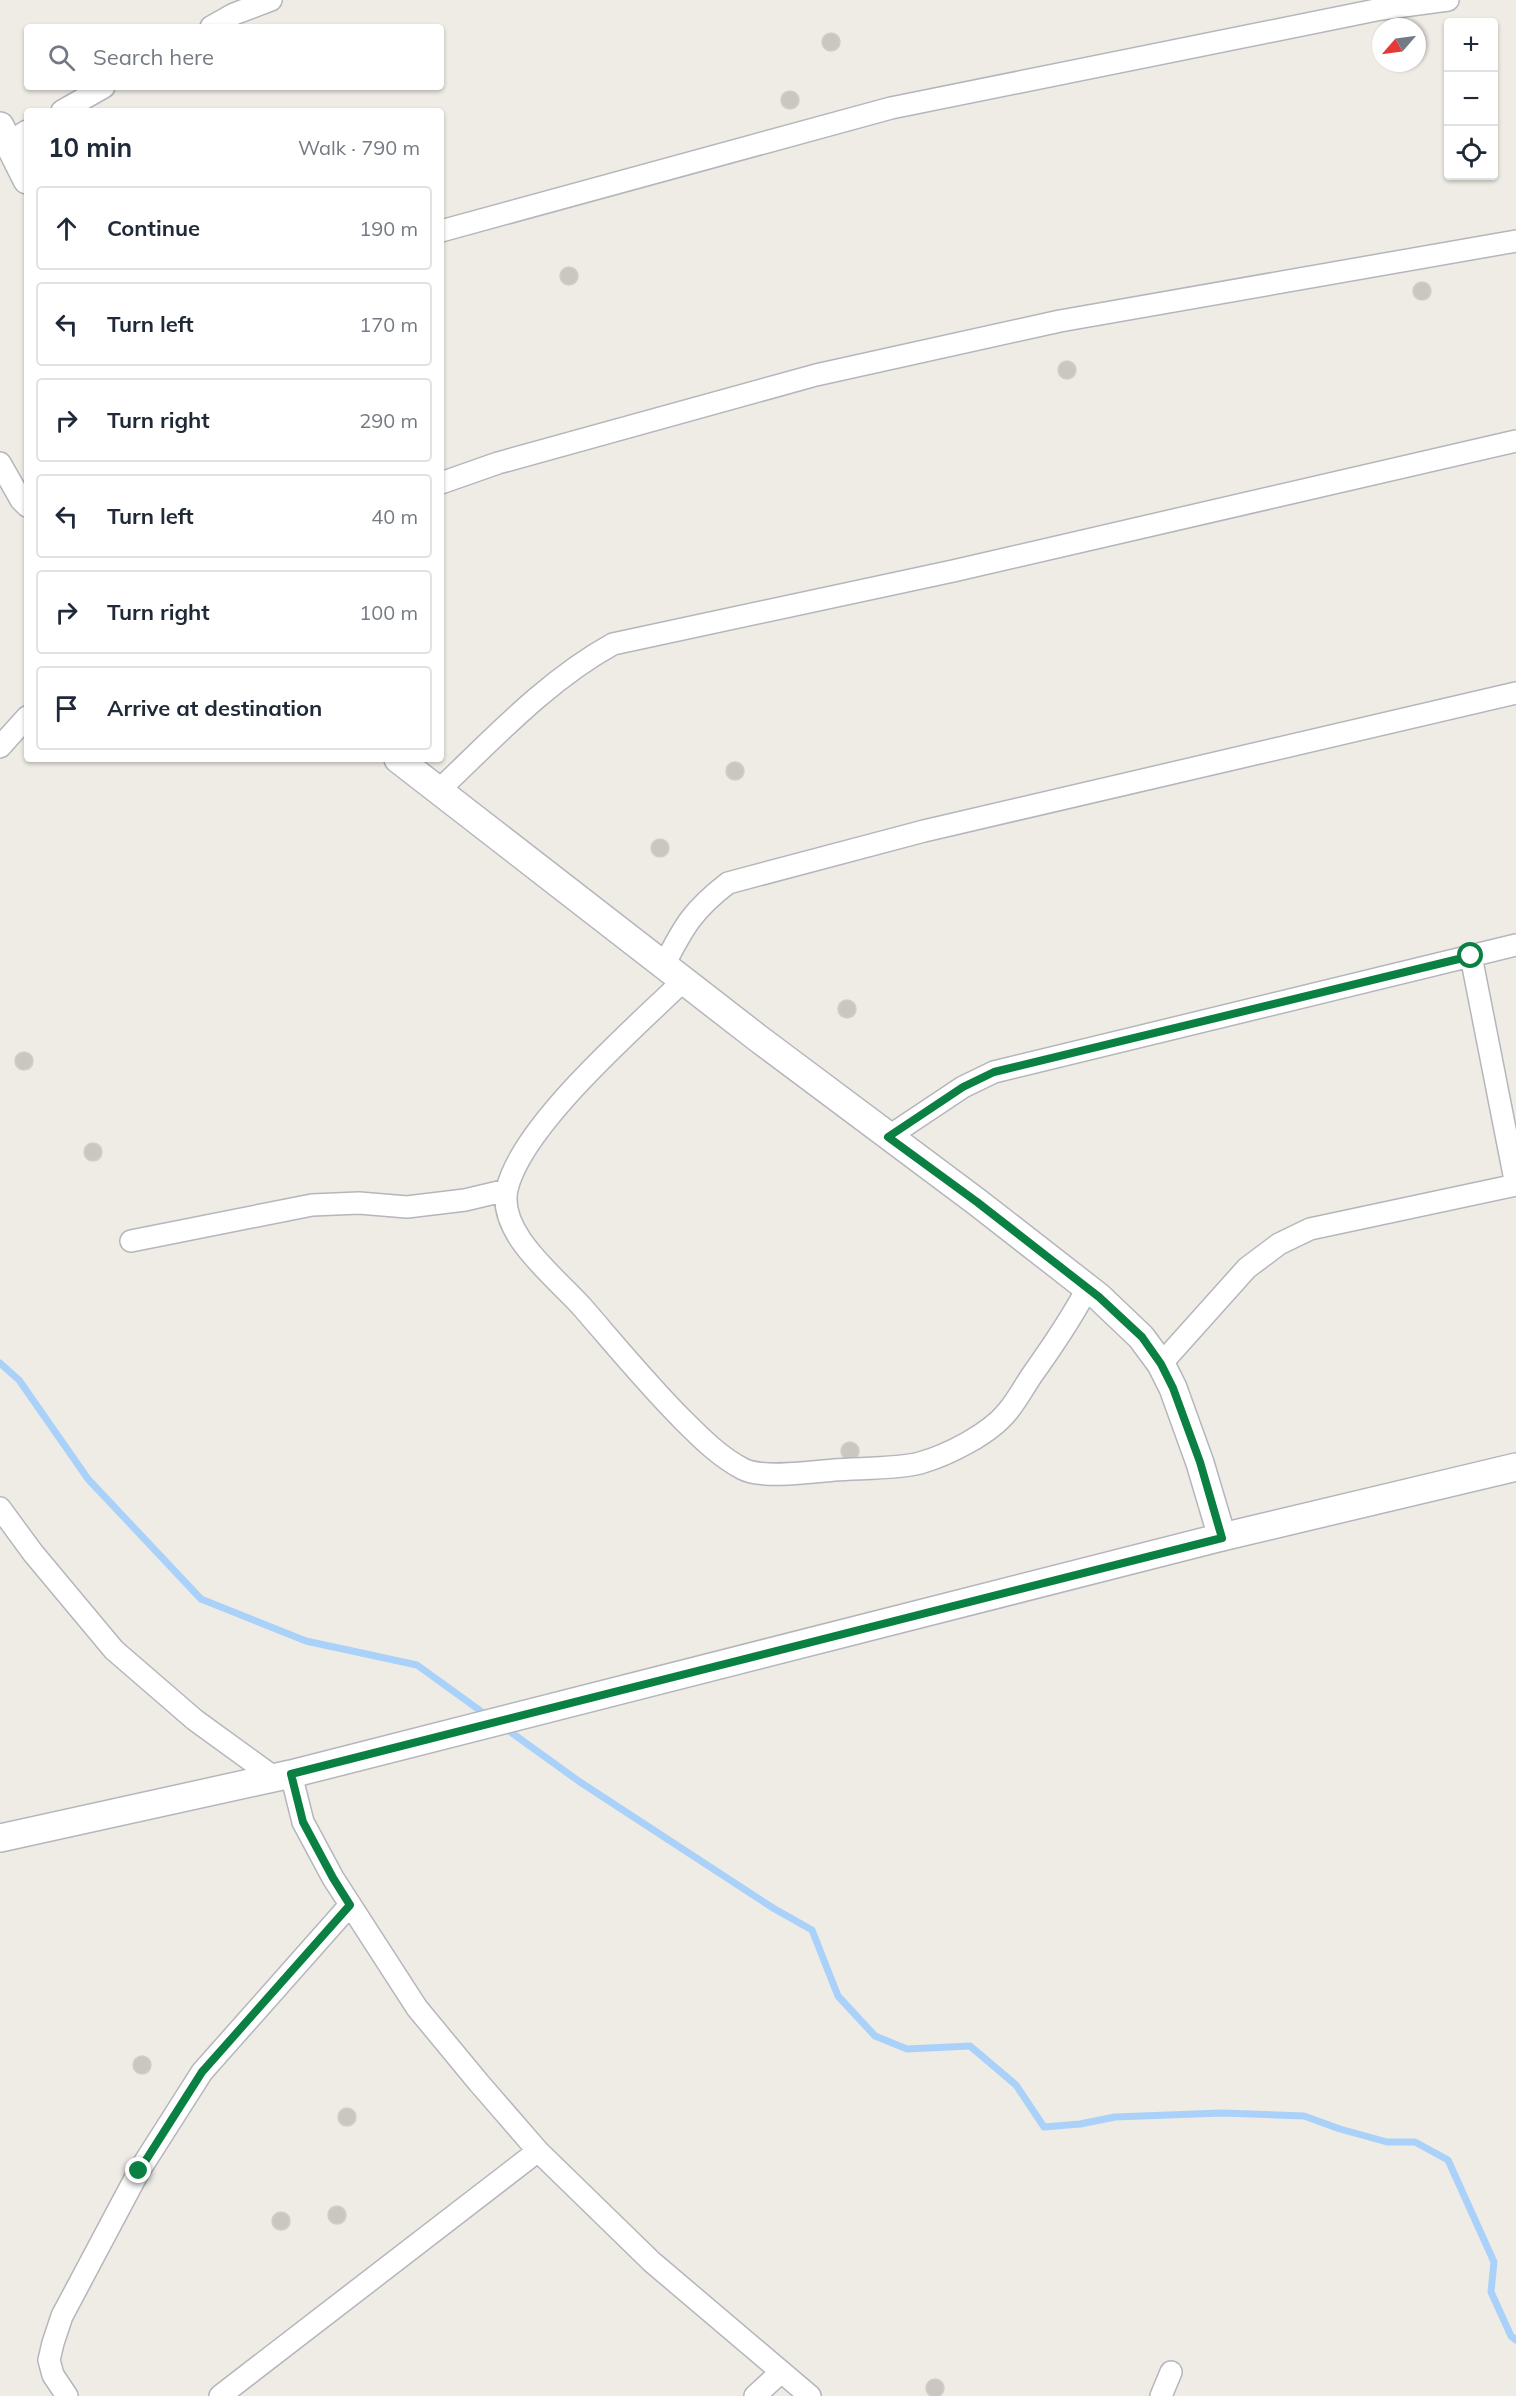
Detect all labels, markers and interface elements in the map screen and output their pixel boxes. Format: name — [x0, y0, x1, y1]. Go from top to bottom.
north arrow — [1372, 18, 1426, 72]
map controls — [1444, 18, 1498, 180]
button: + — [1444, 18, 1498, 72]
search box — [24, 24, 444, 90]
icon: search — [45, 41, 78, 74]
text: Search here — [93, 43, 214, 71]
button: − — [1444, 72, 1498, 126]
button: locate — [1444, 126, 1498, 180]
text: 10 min — [48, 131, 132, 164]
text: Walk · 790 m — [298, 135, 420, 160]
icon: ahead — [50, 212, 83, 245]
text: Continue — [107, 214, 200, 242]
text: 190 m — [359, 216, 418, 241]
icon: left — [50, 308, 83, 341]
text: Turn left — [107, 310, 194, 338]
text: 170 m — [359, 312, 418, 337]
icon: right — [50, 404, 83, 437]
text: Turn right — [107, 406, 210, 434]
text: 290 m — [359, 408, 418, 433]
icon: left — [50, 500, 83, 533]
text: Turn left — [107, 502, 194, 530]
text: 40 m — [371, 504, 418, 529]
icon: right — [50, 596, 83, 629]
text: Turn right — [107, 598, 210, 626]
text: 100 m — [359, 600, 418, 625]
icon: arrive — [50, 692, 83, 725]
text: Arrive at destination — [107, 694, 322, 722]
route start — [1457, 942, 1483, 968]
route end — [125, 2157, 151, 2183]

